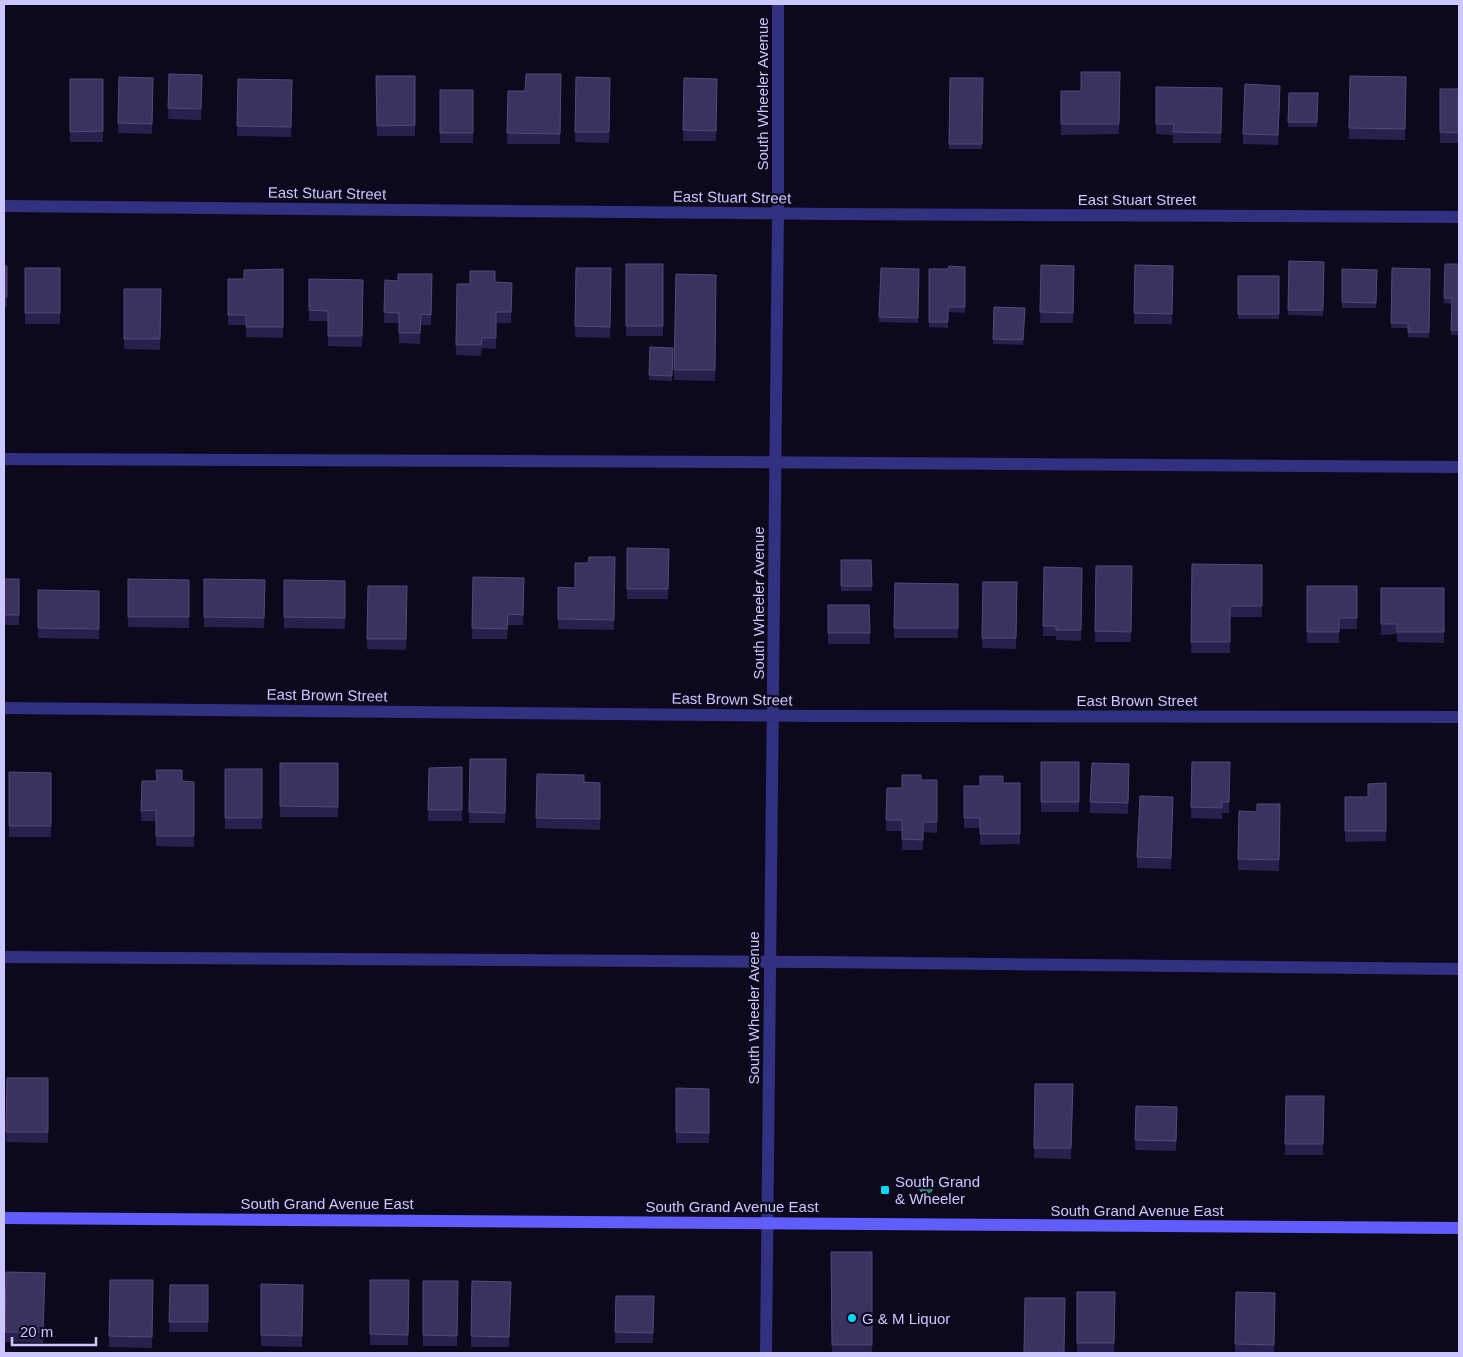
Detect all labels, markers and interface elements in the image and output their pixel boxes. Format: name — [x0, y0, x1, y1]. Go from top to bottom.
street label: South Wheeler Avenue — [754, 17, 771, 171]
street label: East Stuart Street — [268, 183, 387, 203]
street label: East Stuart Street — [673, 187, 792, 207]
street label: East Stuart Street — [1078, 191, 1197, 208]
street label: South Wheeler Avenue — [750, 526, 767, 680]
street label: East Brown Street — [266, 685, 388, 705]
street label: East Brown Street — [671, 689, 793, 709]
street label: East Brown Street — [1077, 692, 1198, 709]
street label: South Wheeler Avenue — [745, 931, 762, 1085]
place label: South Grand & Wheeler — [895, 1173, 980, 1207]
marker: South Grand & Wheeler — [879, 1184, 891, 1196]
street label: South Grand Avenue East — [240, 1195, 414, 1212]
street label: South Grand Avenue East — [645, 1198, 819, 1215]
street label: South Grand Avenue East — [1050, 1202, 1224, 1219]
place label: G & M Liquor — [862, 1310, 950, 1327]
marker: G & M Liquor — [846, 1312, 858, 1324]
scale bar — [12, 1314, 96, 1346]
text: 20 m — [20, 1323, 53, 1340]

